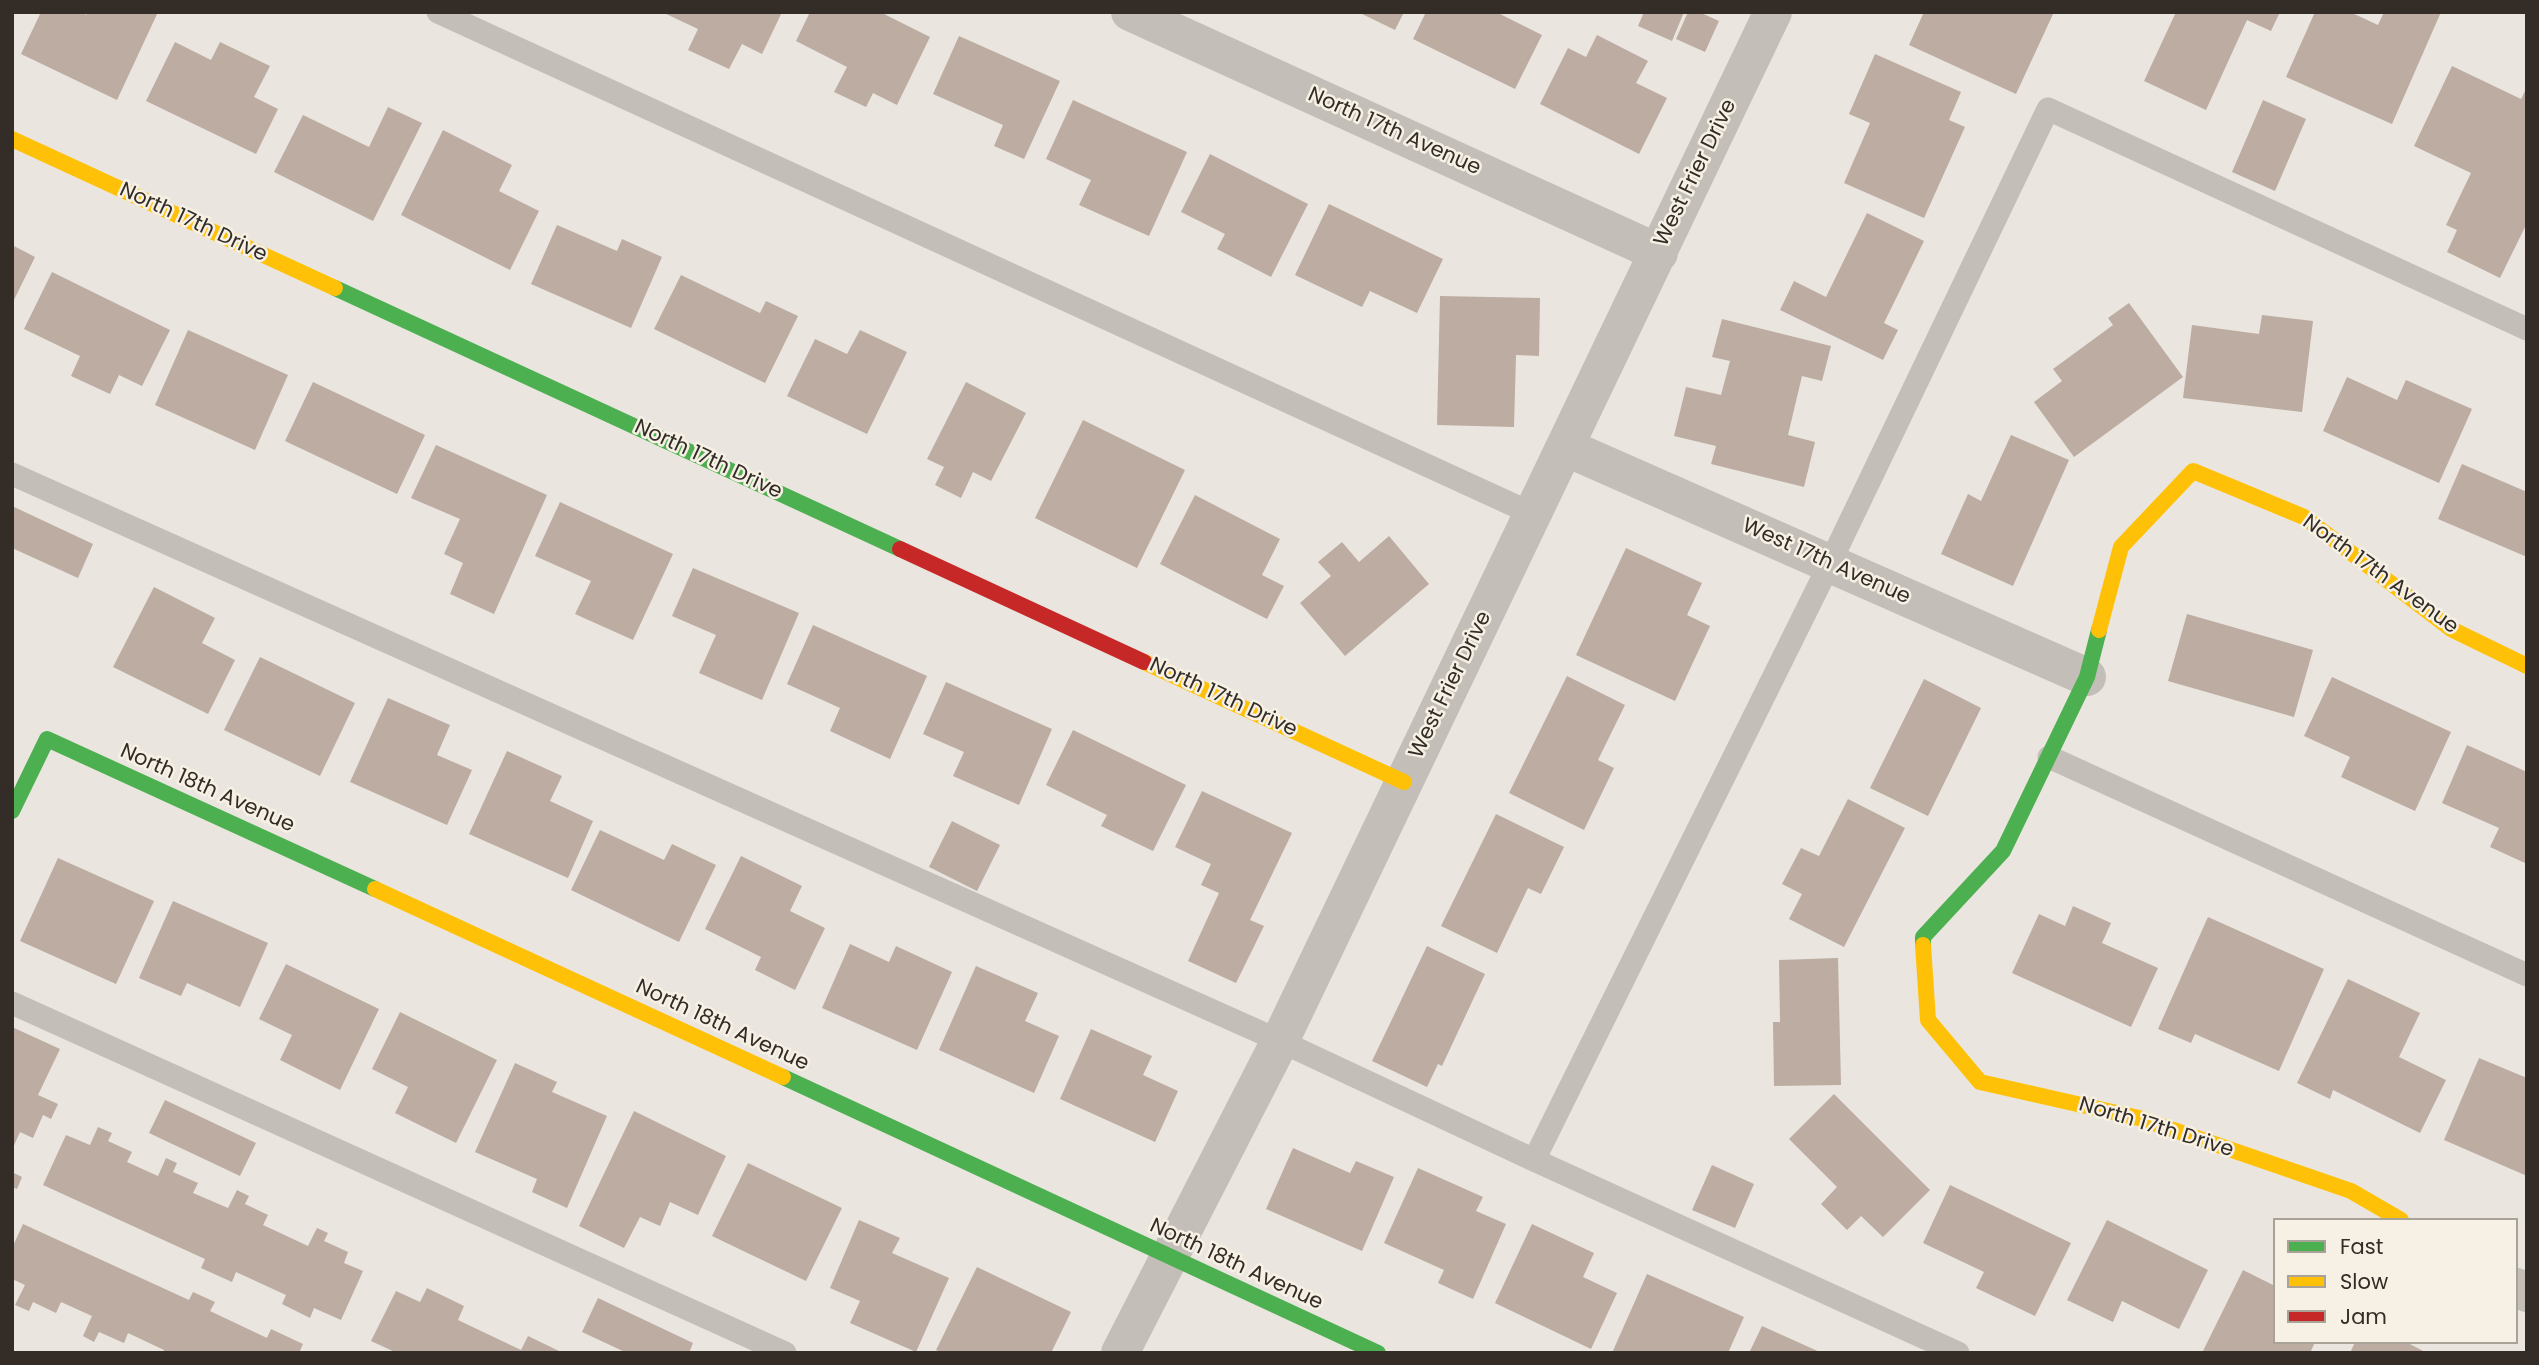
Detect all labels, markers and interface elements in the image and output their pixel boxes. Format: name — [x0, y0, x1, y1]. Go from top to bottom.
street label: North 17th Avenue — [1304, 83, 1484, 181]
street label: West Frier Drive — [1650, 95, 1742, 251]
street label: North 17th Drive — [115, 178, 271, 268]
street label: North 17th Drive — [630, 415, 786, 505]
street label: North 17th Avenue — [2297, 510, 2463, 640]
street label: West 17th Avenue — [1738, 514, 1914, 610]
street label: West Frier Drive — [1405, 607, 1497, 763]
street label: North 17th Drive — [1145, 653, 1301, 743]
street label: North 18th Avenue — [116, 739, 298, 839]
street label: North 18th Avenue — [631, 975, 813, 1077]
street label: North 17th Drive — [2076, 1093, 2236, 1163]
street label: North 18th Avenue — [1145, 1214, 1327, 1316]
legend — [2273, 1218, 2518, 1344]
text: Fast — [2340, 1232, 2383, 1261]
text: Slow — [2340, 1267, 2388, 1296]
text: Jam — [2340, 1302, 2387, 1331]

